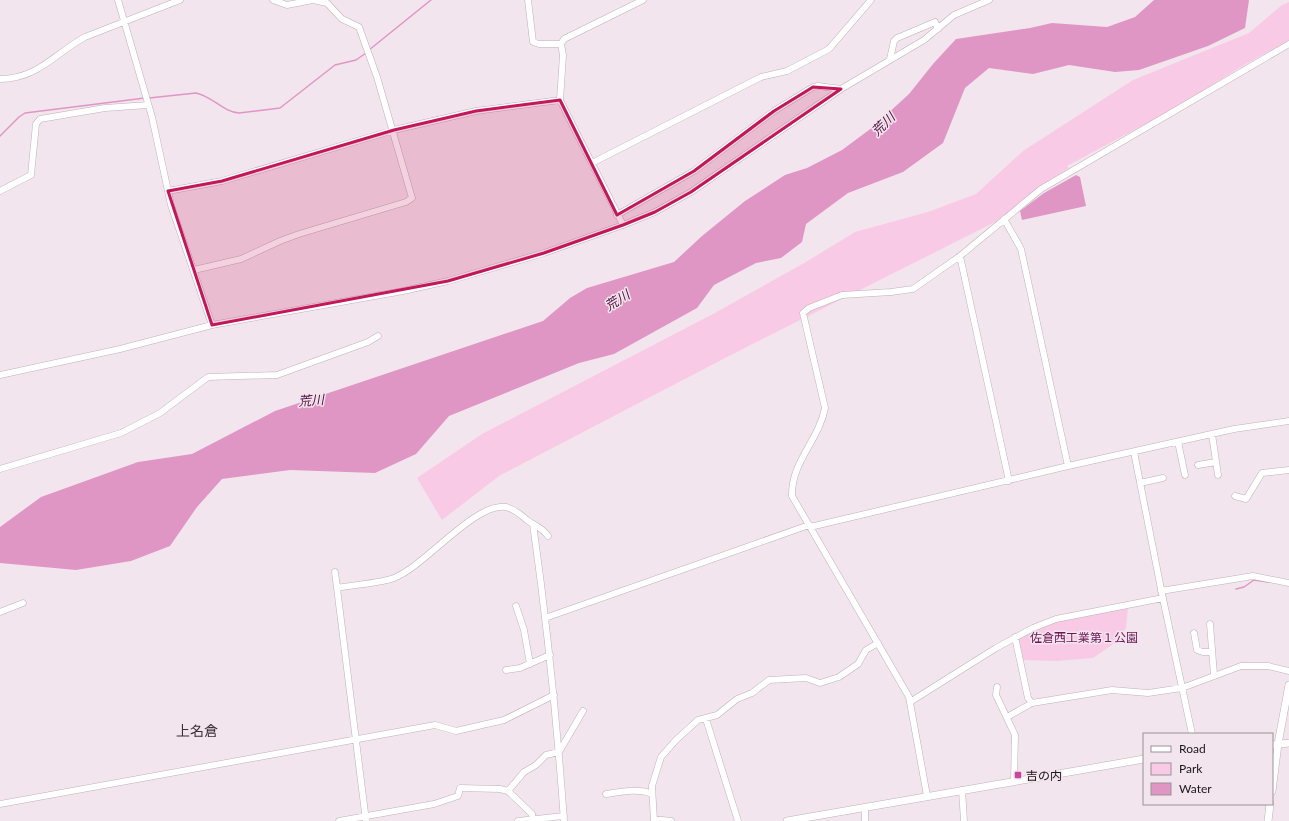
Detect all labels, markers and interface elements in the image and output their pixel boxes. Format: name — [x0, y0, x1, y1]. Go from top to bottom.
water label: 荒川 — [868, 108, 899, 139]
water label: 荒川 — [602, 285, 634, 314]
water label: 荒川 — [297, 391, 327, 409]
park label: 佐倉西工業第１公園 — [1030, 630, 1138, 645]
district label: 上名倉 — [176, 722, 218, 739]
legend — [1143, 733, 1273, 805]
text: Road — [1179, 741, 1206, 756]
text: Park — [1179, 761, 1203, 776]
place label: 吉の内 — [1026, 768, 1062, 783]
marker: 吉の内 — [1013, 770, 1023, 780]
text: Water — [1179, 781, 1212, 796]

